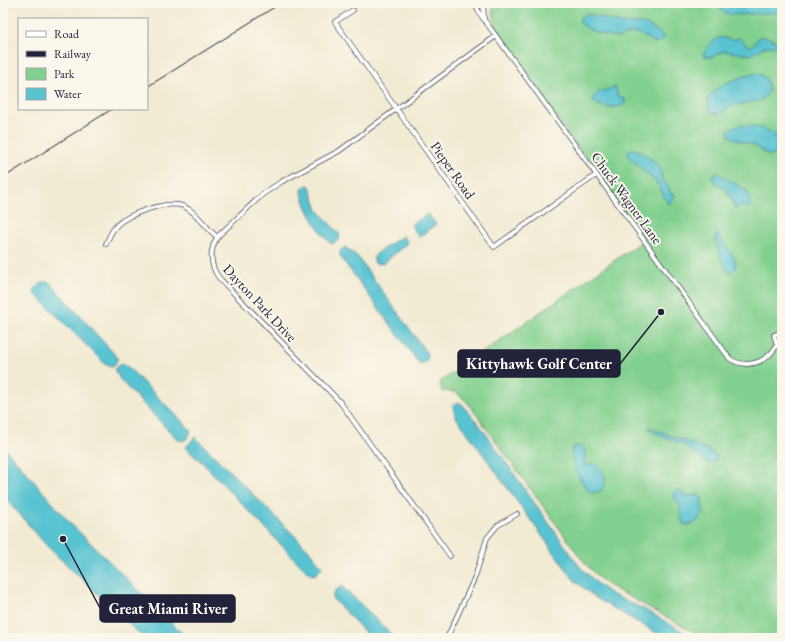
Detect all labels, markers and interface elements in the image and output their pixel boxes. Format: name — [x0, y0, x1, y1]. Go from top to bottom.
legend — [18, 18, 148, 110]
text: Road — [54, 26, 80, 42]
text: Railway — [54, 46, 92, 62]
text: Park — [54, 66, 75, 82]
text: Water — [54, 86, 81, 102]
street label: Pieper Road — [427, 138, 480, 203]
street label: Chuck Wagner Lane — [587, 148, 667, 248]
street label: Dayton Park Drive — [219, 260, 301, 346]
callout: Kittyhawk Golf Center — [458, 350, 620, 377]
text: Kittyhawk Golf Center — [466, 354, 613, 373]
callout: Great Miami River — [100, 595, 235, 622]
text: Great Miami River — [109, 599, 228, 618]

